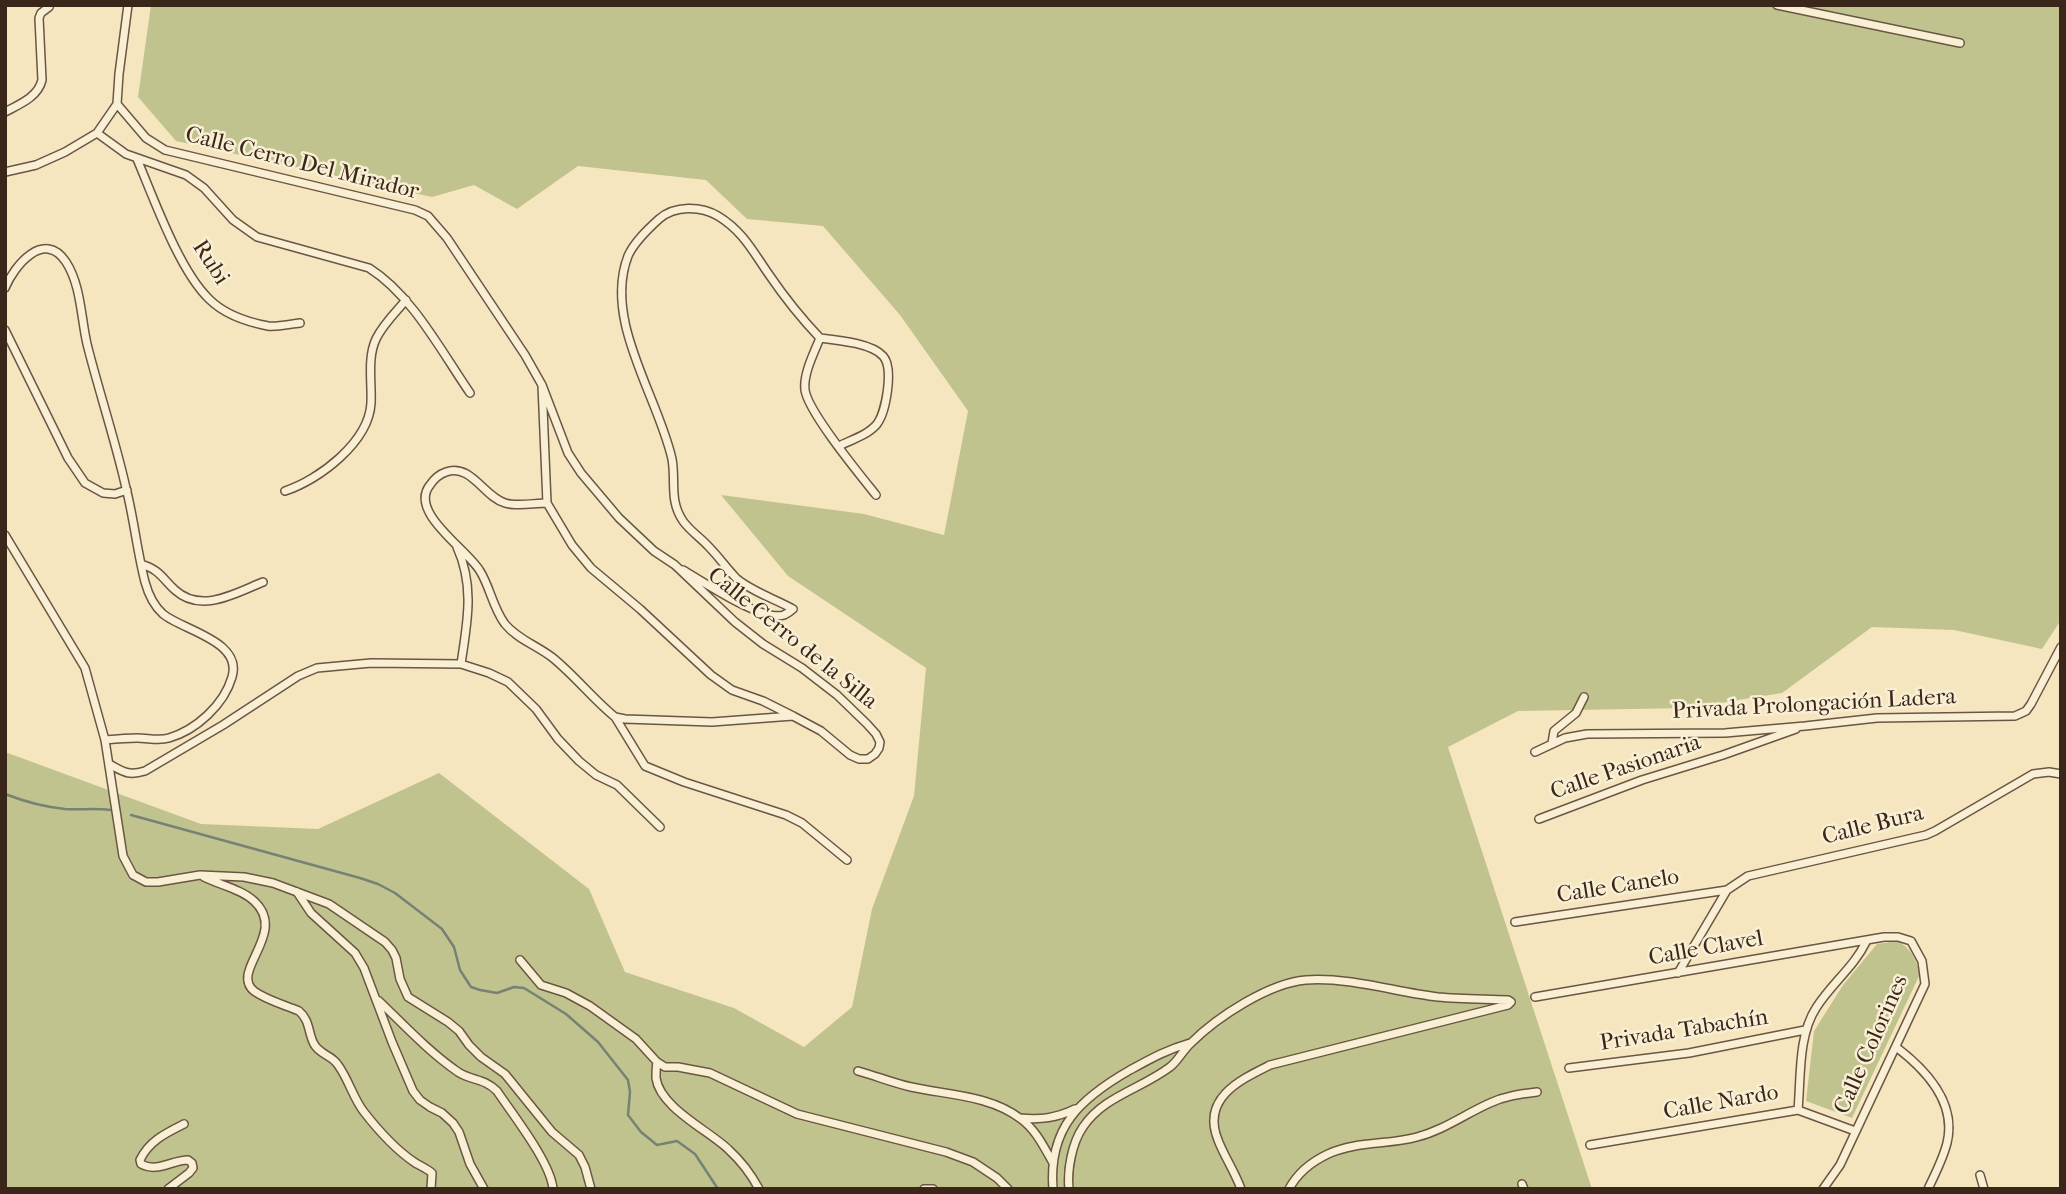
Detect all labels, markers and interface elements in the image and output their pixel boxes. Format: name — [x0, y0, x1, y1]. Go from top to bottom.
street label: Calle Cerro Del Mirador — [182, 122, 422, 206]
street label: Rubi — [185, 235, 235, 291]
street label: Calle Cerro de la Silla — [701, 562, 883, 716]
street label: Privada Prolongación Ladera — [1671, 684, 1957, 726]
street label: Calle Pasionaria — [1547, 729, 1705, 807]
street label: Calle Bura — [1820, 800, 1926, 852]
street label: Calle Canelo — [1555, 864, 1681, 910]
street label: Calle Clavel — [1647, 925, 1765, 973]
street label: Calle Colorines — [1829, 971, 1915, 1119]
street label: Privada Tabachín — [1598, 1004, 1770, 1058]
street label: Calle Nardo — [1661, 1079, 1781, 1127]

